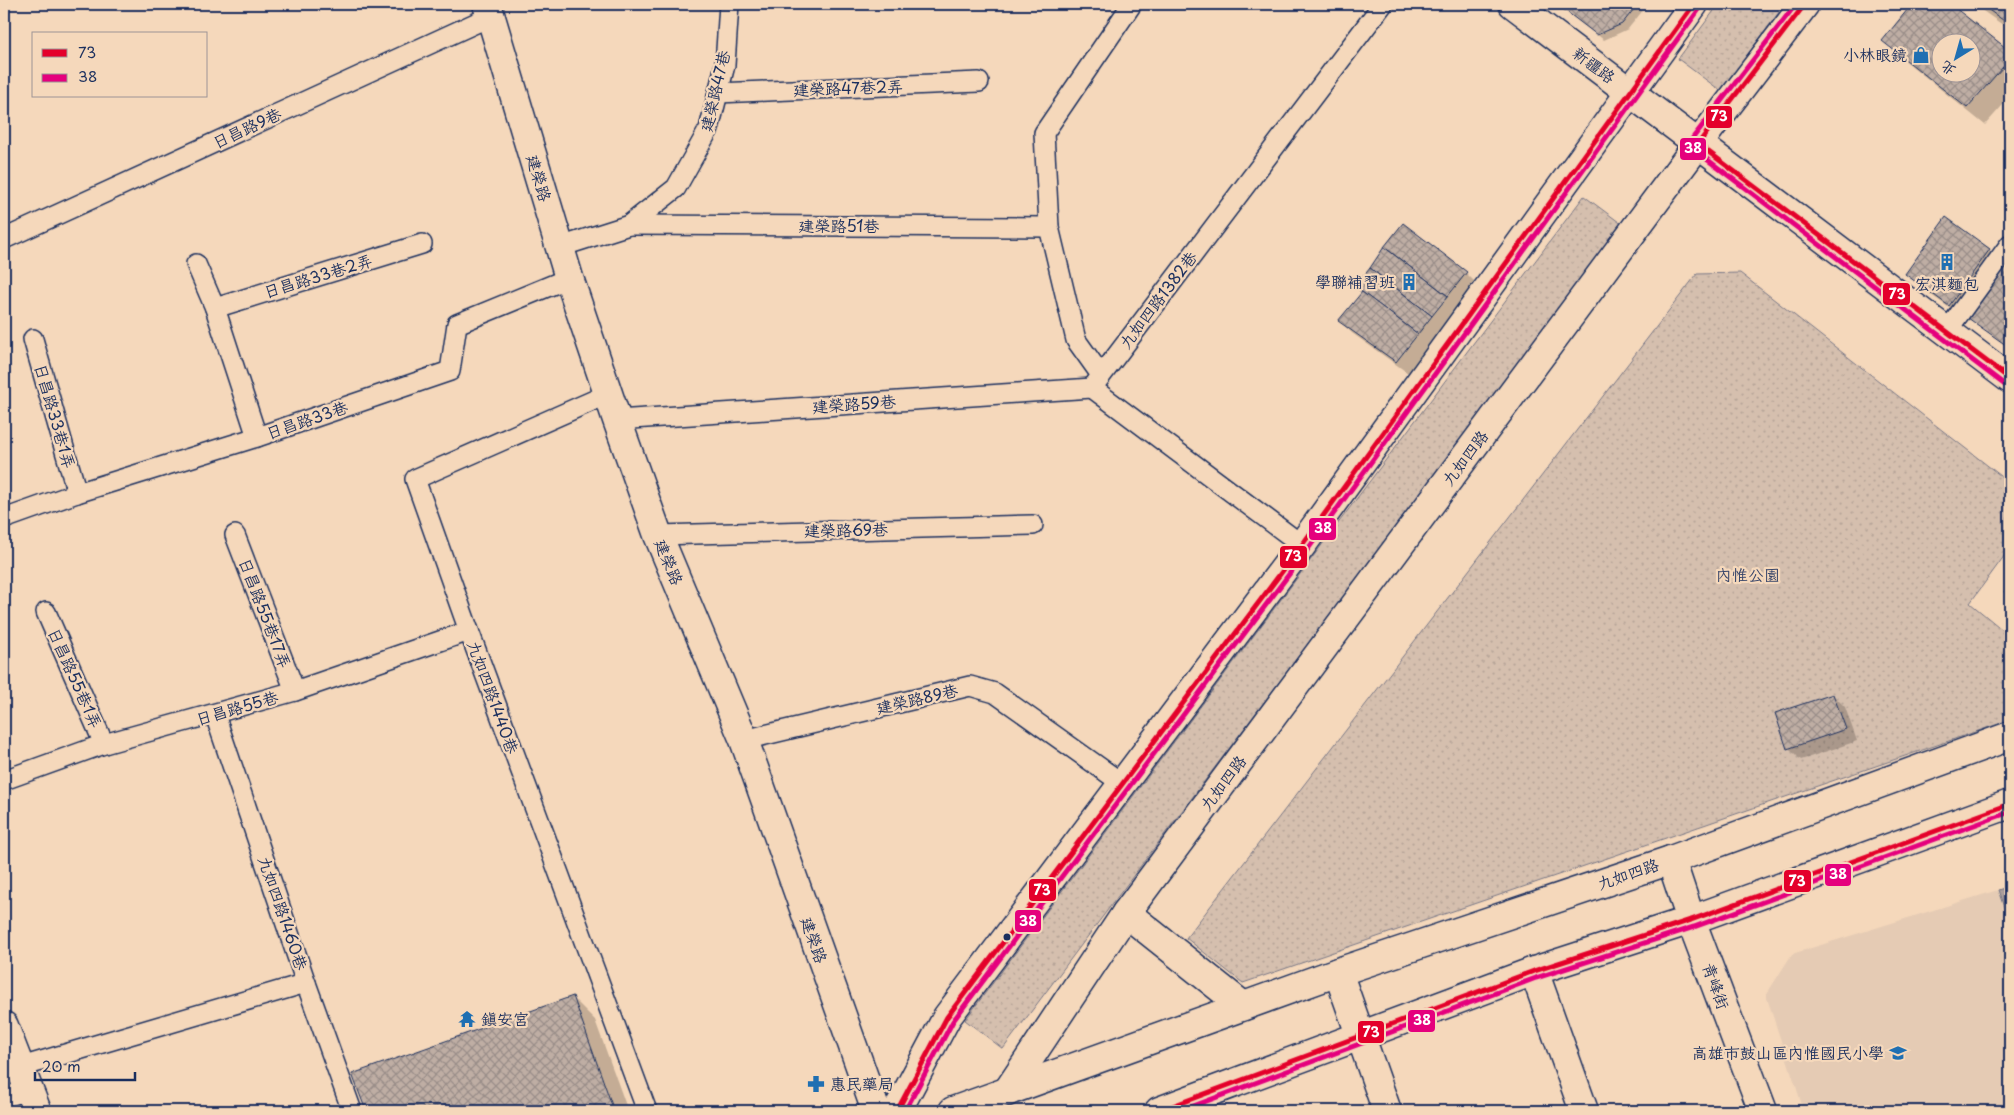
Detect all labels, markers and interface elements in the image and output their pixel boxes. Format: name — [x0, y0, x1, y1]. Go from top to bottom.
legend — [32, 32, 208, 98]
north arrow — [1932, 32, 1982, 82]
text: 73 — [78, 40, 96, 63]
street label: 新疆路 — [1568, 40, 1621, 88]
place label: 小林眼鏡 — [1843, 42, 1907, 66]
shop icon: 小林眼鏡 — [1911, 45, 1931, 65]
street label: 建榮路47巷 — [693, 48, 735, 134]
text: 北 — [1936, 56, 1960, 81]
text: 38 — [78, 64, 97, 87]
street label: 建榮路47巷2弄 — [793, 73, 903, 101]
street label: 日昌路9巷 — [208, 101, 285, 153]
line badge: 73 — [1705, 105, 1733, 129]
text: 73 — [1710, 105, 1728, 126]
line badge: 38 — [1679, 137, 1707, 161]
text: 38 — [1684, 137, 1702, 158]
street label: 建榮路 — [521, 151, 558, 204]
street label: 建榮路51巷 — [798, 213, 880, 237]
street label: 九如四路1382巷 — [1113, 246, 1202, 353]
street label: 日昌路33巷2弄 — [260, 247, 375, 303]
building icon: 宏淇麵包 — [1937, 252, 1957, 272]
place label: 學聯補習班 — [1315, 269, 1395, 293]
place label: 宏淇麵包 — [1915, 271, 1979, 295]
building icon: 學聯補習班 — [1399, 272, 1419, 292]
line badge: 73 — [1882, 282, 1911, 306]
text: 73 — [1888, 283, 1906, 304]
street label: 日昌路33巷1弄 — [30, 360, 82, 471]
street label: 建榮路59巷 — [811, 388, 897, 418]
street label: 日昌路33巷 — [263, 394, 351, 444]
street label: 九如四路 — [1435, 425, 1493, 490]
street label: 建榮路69巷 — [804, 516, 888, 542]
line badge: 38 — [1308, 517, 1337, 541]
text: 38 — [1314, 517, 1332, 538]
street label: 建榮路 — [649, 535, 690, 588]
line badge: 73 — [1279, 545, 1308, 569]
text: 73 — [1284, 545, 1302, 566]
street label: 日昌路55巷17弄 — [234, 554, 298, 671]
park label: 內惟公園 — [1716, 562, 1780, 586]
street label: 日昌路55巷1弄 — [43, 623, 109, 732]
street label: 九如四路1440巷 — [462, 637, 526, 757]
street label: 建榮路89巷 — [874, 677, 960, 719]
street label: 日昌路55巷 — [193, 684, 281, 730]
street label: 九如四路 — [1193, 750, 1251, 815]
street label: 九如四路 — [1594, 851, 1662, 895]
street label: 九如四路1460巷 — [253, 852, 315, 973]
line badge: 38 — [1824, 863, 1852, 887]
text: 38 — [1829, 863, 1847, 884]
line badge: 73 — [1783, 869, 1812, 893]
text: 73 — [1788, 870, 1806, 891]
line badge: 73 — [1028, 878, 1057, 902]
text: 73 — [1033, 879, 1051, 900]
line badge: 38 — [1014, 909, 1042, 933]
text: 38 — [1019, 910, 1037, 931]
street label: 建榮路 — [795, 913, 834, 966]
unlabelled marker — [1002, 932, 1012, 942]
street label: 青峰街 — [1697, 959, 1736, 1012]
place label: 鎮安宮 — [481, 1006, 529, 1030]
temple icon: 鎮安宮 — [457, 1009, 477, 1029]
line badge: 38 — [1407, 1009, 1436, 1033]
text: 38 — [1413, 1009, 1431, 1030]
line badge: 73 — [1357, 1020, 1385, 1044]
text: 73 — [1362, 1021, 1380, 1042]
place label: 高雄市鼓山區內惟國民小學 — [1692, 1040, 1884, 1064]
school or university icon: 高雄市鼓山區內惟國民小學 — [1888, 1043, 1908, 1063]
scale bar — [35, 1050, 135, 1082]
text: 20 m — [42, 1054, 81, 1077]
place label: 惠民藥局 — [830, 1071, 894, 1095]
pharmacy icon: 惠民藥局 — [806, 1074, 826, 1094]

